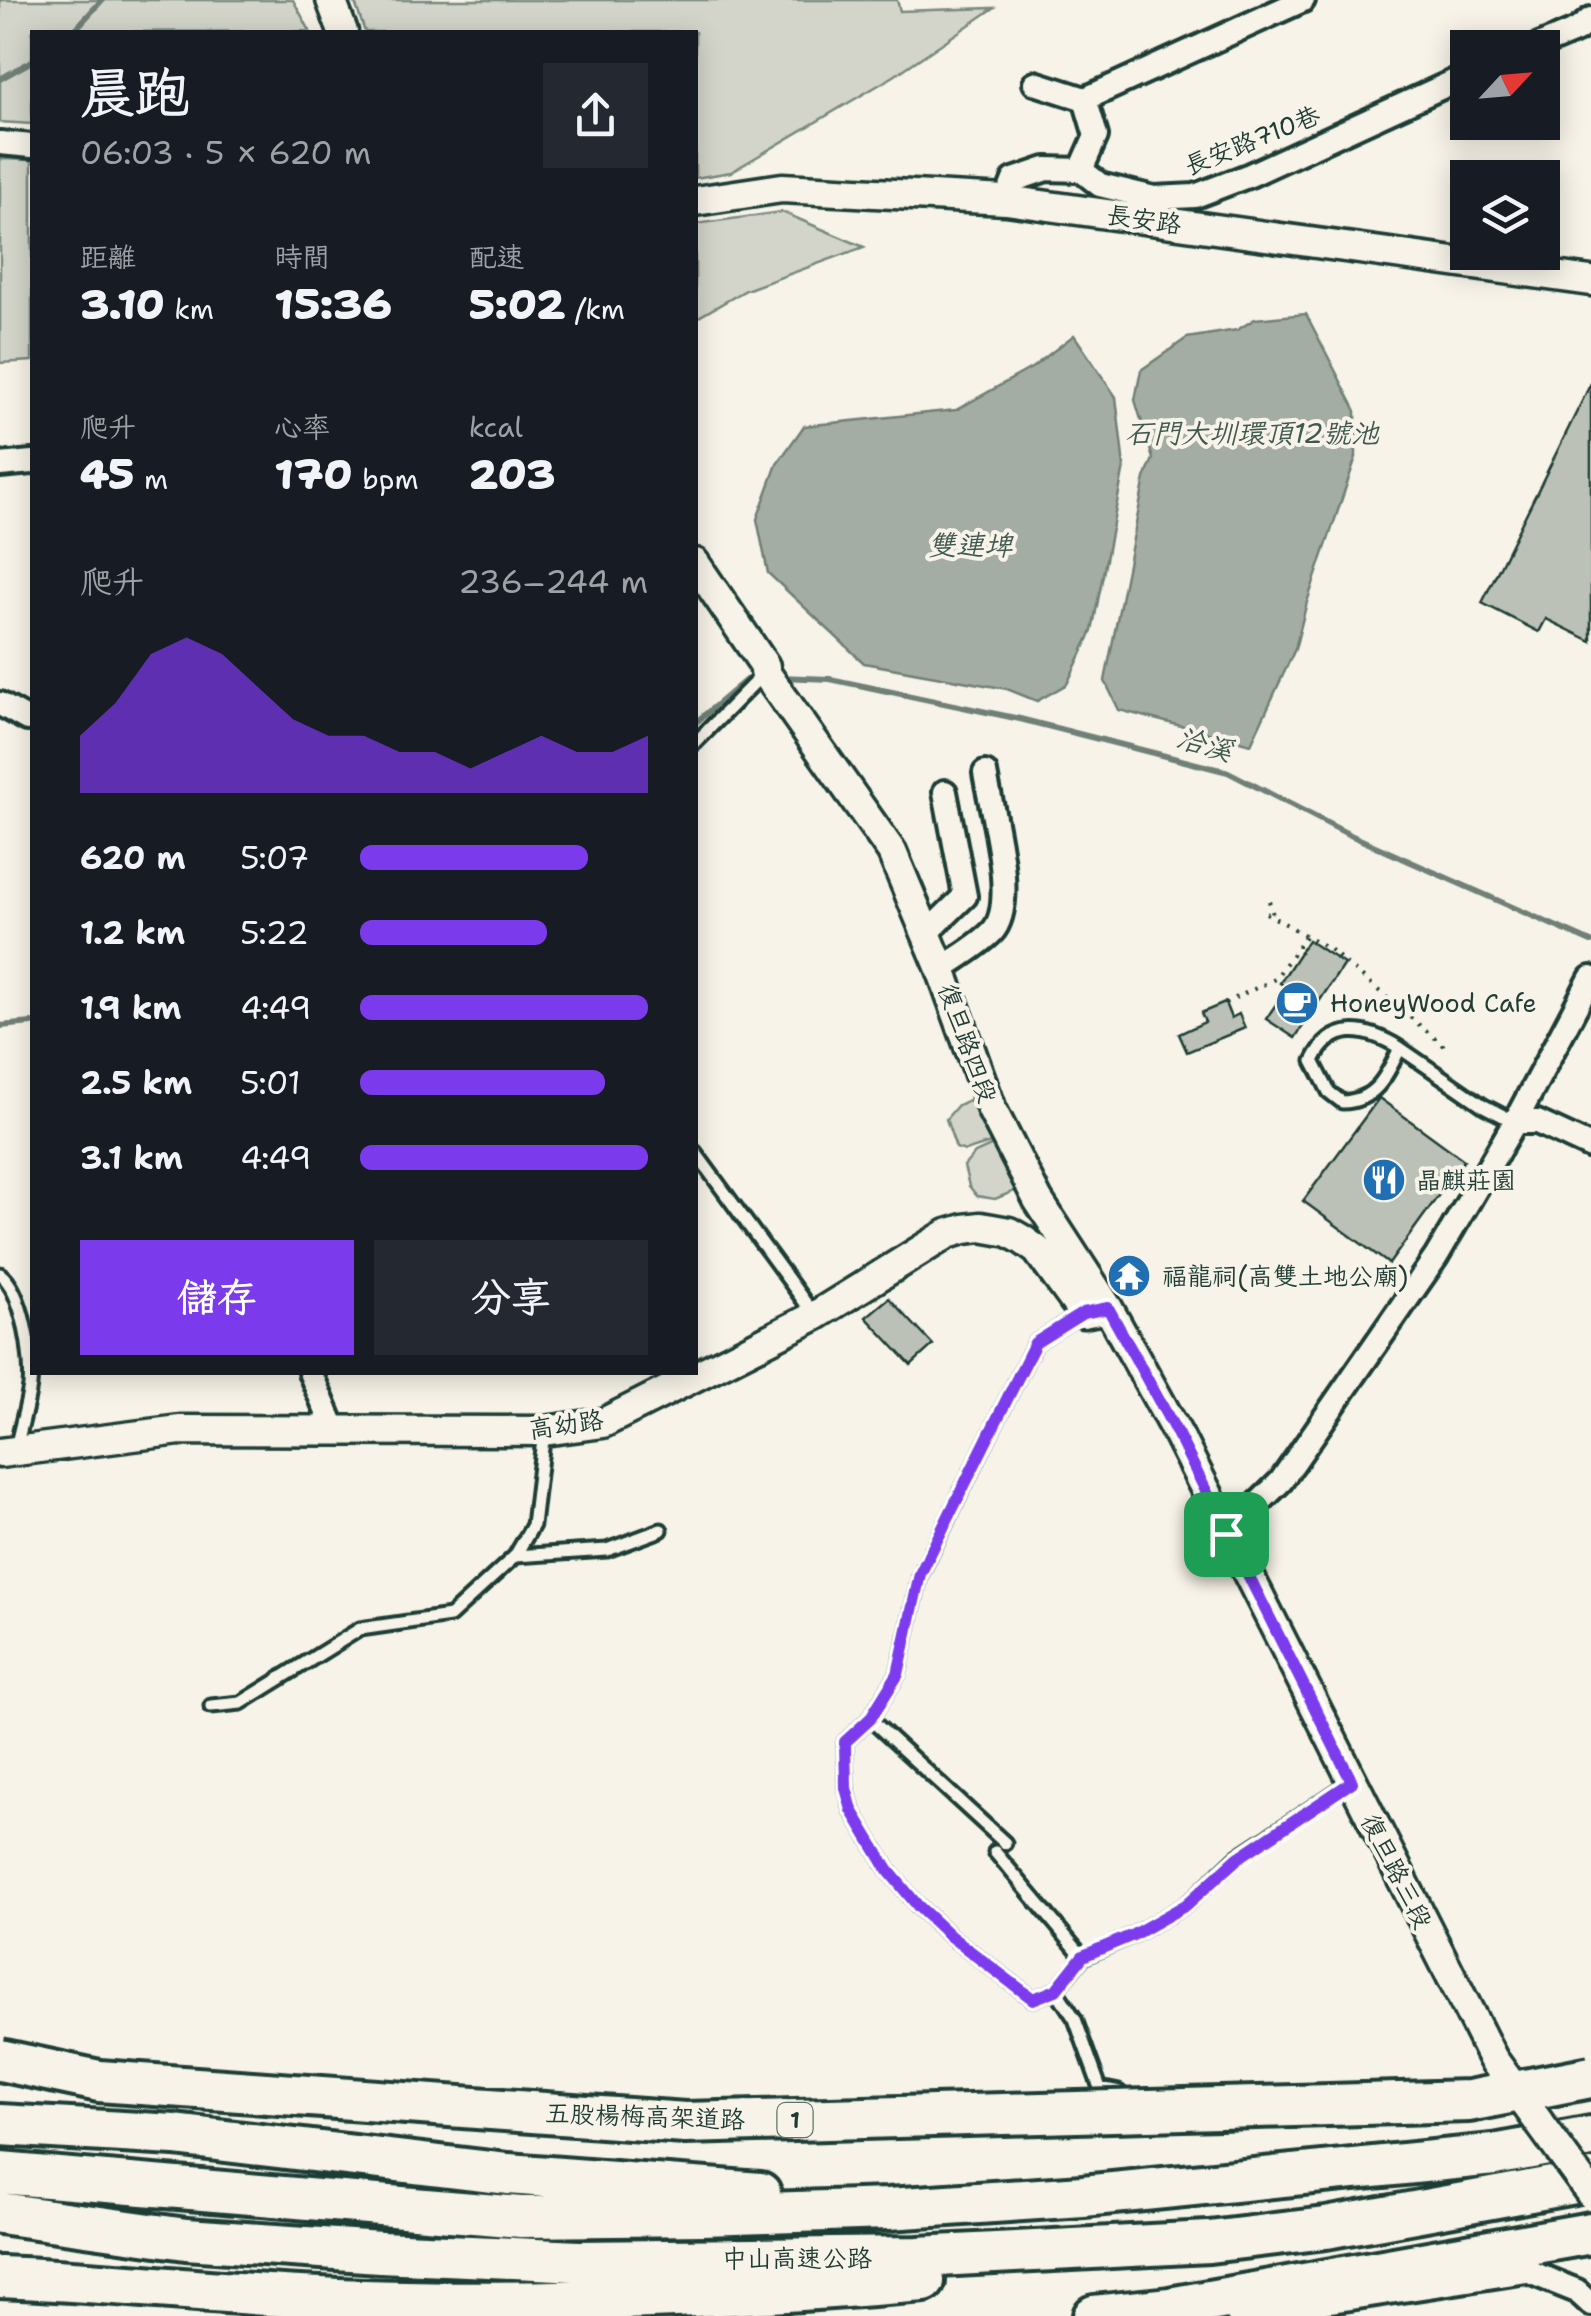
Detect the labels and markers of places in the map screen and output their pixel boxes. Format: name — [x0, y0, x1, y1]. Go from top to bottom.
cafe icon: HoneyWood Cafe — [1274, 980, 1320, 1026]
place label: HoneyWood Cafe — [1330, 986, 1537, 1020]
restaurant icon: 晶麒莊園 — [1361, 1157, 1407, 1203]
place label: 晶麒莊園 — [1416, 1163, 1516, 1197]
temple icon: 福龍祠(高雙土地公廟) — [1106, 1253, 1152, 1299]
place label: 福龍祠(高雙土地公廟) — [1162, 1259, 1408, 1293]
pin — [1184, 1492, 1269, 1577]

